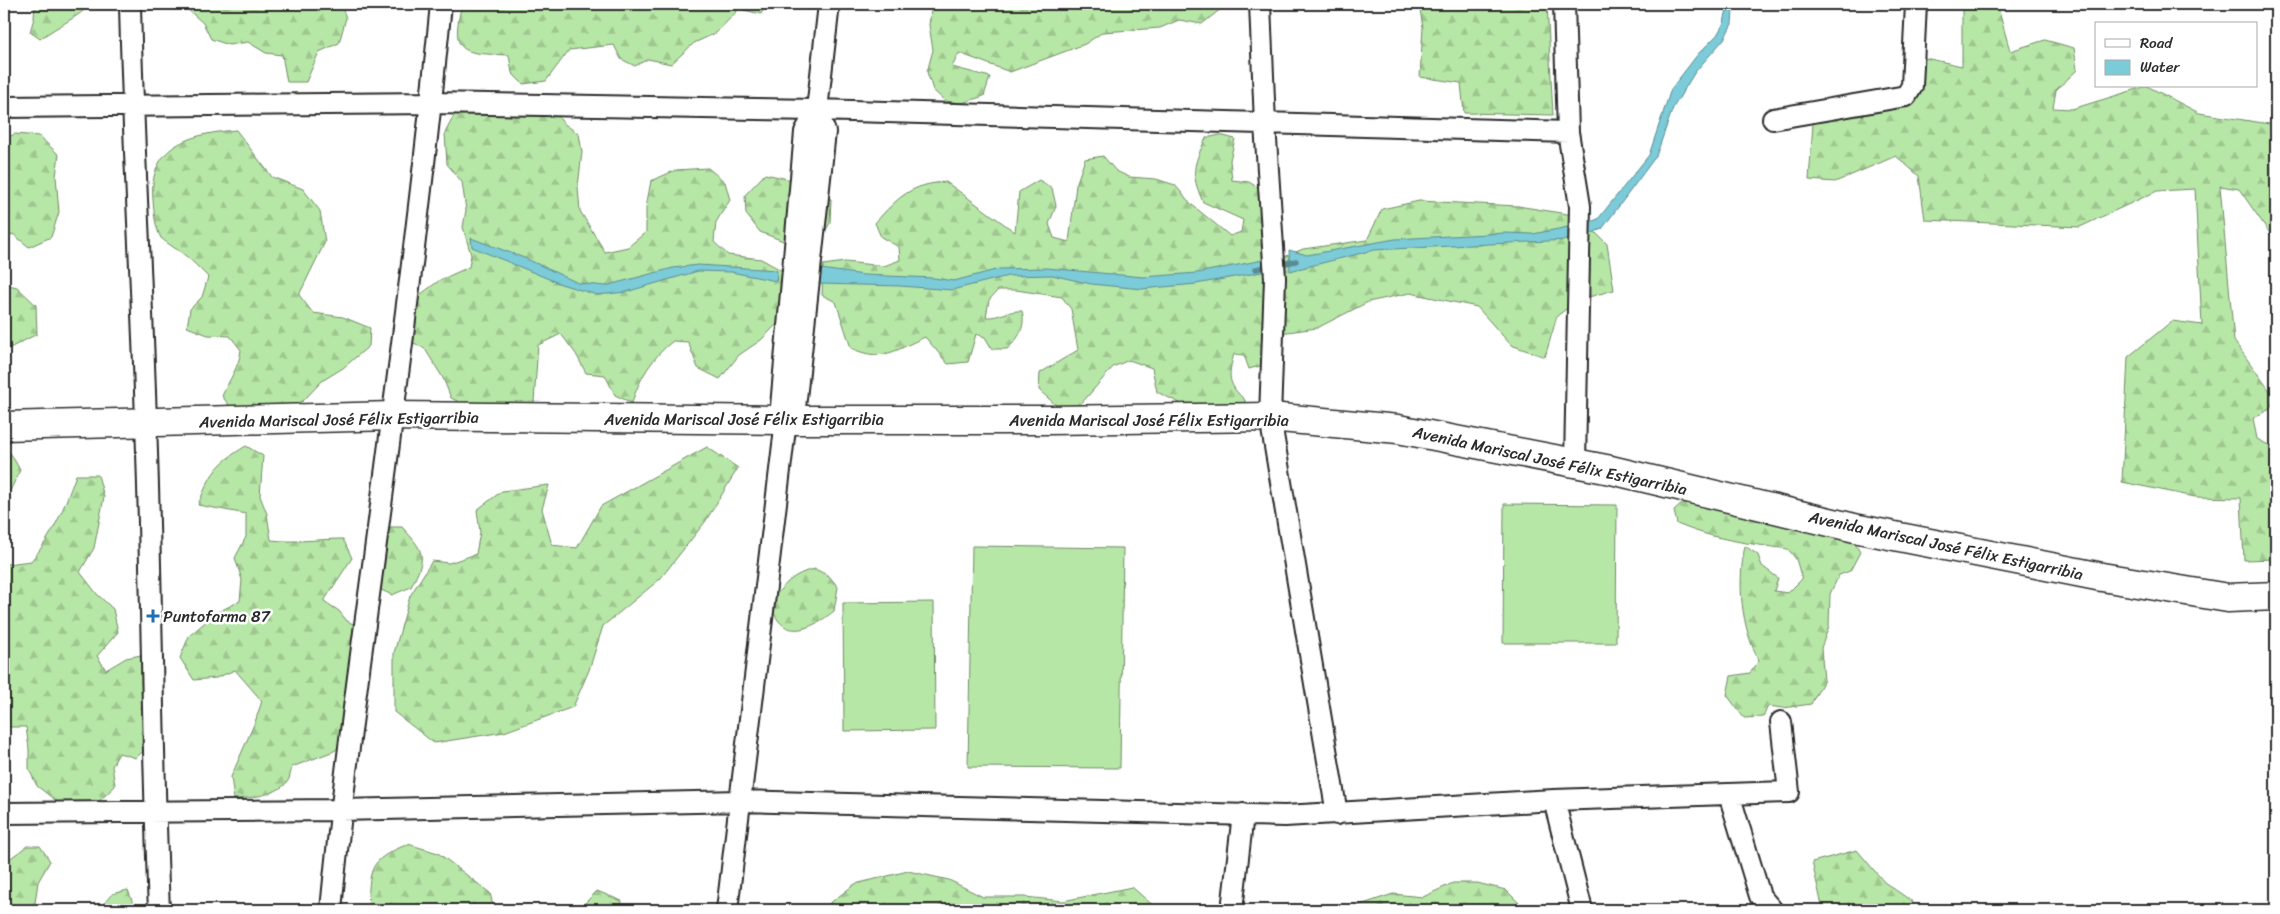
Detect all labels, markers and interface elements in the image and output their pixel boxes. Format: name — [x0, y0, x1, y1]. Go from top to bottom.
legend — [2095, 22, 2258, 88]
text: Road — [2140, 30, 2173, 56]
text: Water — [2140, 54, 2180, 80]
street label: Avenida Mariscal José Félix Estigarribia — [198, 403, 479, 436]
street label: Avenida Mariscal José Félix Estigarribia — [603, 405, 884, 434]
street label: Avenida Mariscal José Félix Estigarribia — [1008, 406, 1289, 435]
street label: Avenida Mariscal José Félix Estigarribia — [1409, 417, 1690, 504]
street label: Avenida Mariscal José Félix Estigarribia — [1805, 502, 2086, 589]
place label: Puntofarma 87 — [163, 602, 271, 631]
marker: Puntofarma 87 — [147, 610, 159, 622]

